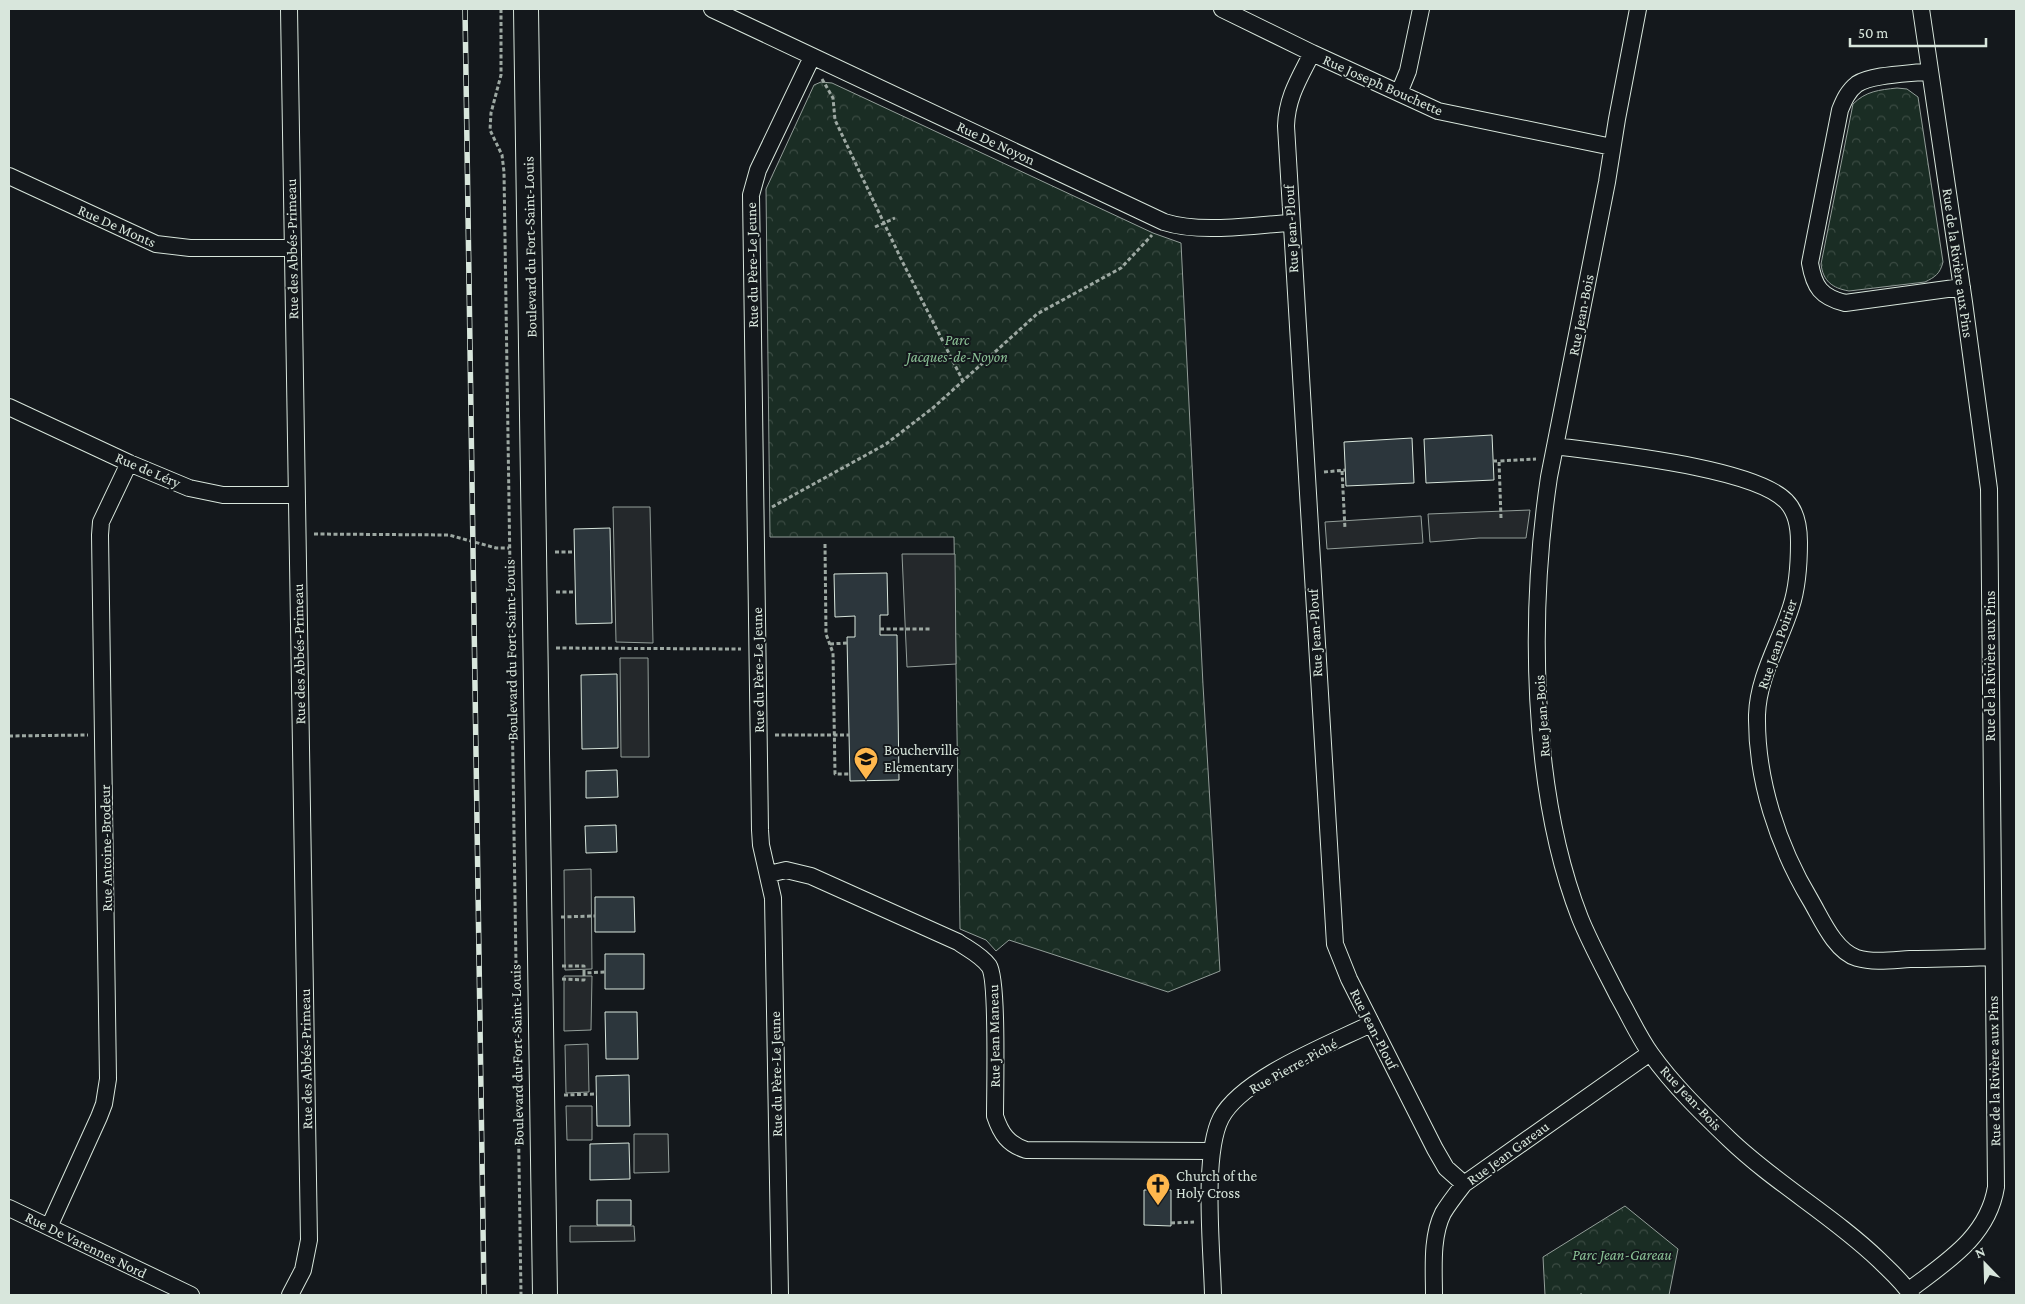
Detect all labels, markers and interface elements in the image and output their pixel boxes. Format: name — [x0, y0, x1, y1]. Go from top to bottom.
scale bar — [1850, 15, 1986, 47]
text: 50 m — [1858, 25, 1888, 41]
street label: Rue Joseph Bouchette — [1320, 51, 1446, 120]
street label: Rue De Noyon — [954, 118, 1038, 169]
street label: Boulevard du Fort-Saint-Louis — [520, 156, 540, 338]
street label: Rue des Abbés-Primeau — [283, 178, 301, 320]
street label: Rue Jean-Plouf — [1281, 183, 1302, 274]
street label: Rue de la Rivière aux Pins — [1940, 187, 1976, 339]
street label: Rue De Monts — [76, 202, 159, 250]
street label: Rue du Père-Le Jeune — [743, 202, 762, 328]
street label: Rue Jean-Bois — [1565, 273, 1598, 357]
park label: Parc Jacques-de-Noyon — [903, 332, 1008, 366]
street label: Rue de Léry — [113, 449, 183, 492]
street label: Boulevard du Fort-Saint-Louis — [501, 559, 521, 741]
street label: Rue des Abbés-Primeau — [290, 583, 308, 725]
street label: Rue Jean-Plouf — [1305, 587, 1326, 678]
street label: Rue de la Rivière aux Pins — [1982, 591, 1998, 741]
street label: Rue Jean Poirier — [1754, 596, 1801, 691]
street label: Rue du Père-Le Jeune — [749, 607, 768, 733]
street label: Rue Jean-Bois — [1531, 674, 1554, 758]
place label: Boucherville Elementary — [884, 742, 960, 776]
school or university icon: Boucherville Elementary — [853, 746, 879, 780]
street label: Rue Antoine-Brodeur — [97, 784, 115, 912]
street label: Boulevard du Fort-Saint-Louis — [507, 964, 527, 1146]
street label: Rue Jean Maneau — [985, 984, 1004, 1088]
street label: Rue Jean-Plouf — [1346, 986, 1402, 1074]
street label: Rue des Abbés-Primeau — [297, 988, 315, 1130]
street label: Rue de la Rivière aux Pins — [1985, 995, 2003, 1147]
street label: Rue du Père-Le Jeune — [767, 1011, 786, 1137]
street label: Rue Pierre-Piché — [1246, 1035, 1340, 1097]
street label: Rue Jean-Bois — [1656, 1062, 1725, 1134]
street label: Rue Jean Gareau — [1464, 1118, 1553, 1189]
place label: Church of the Holy Cross — [1176, 1168, 1258, 1202]
church icon: Church of the Holy Cross — [1145, 1172, 1171, 1206]
street label: Rue De Varennes Nord — [23, 1209, 149, 1281]
north arrow — [1960, 1239, 2010, 1289]
text: N — [1972, 1243, 1988, 1261]
park label: Parc Jean-Gareau — [1572, 1247, 1672, 1264]

